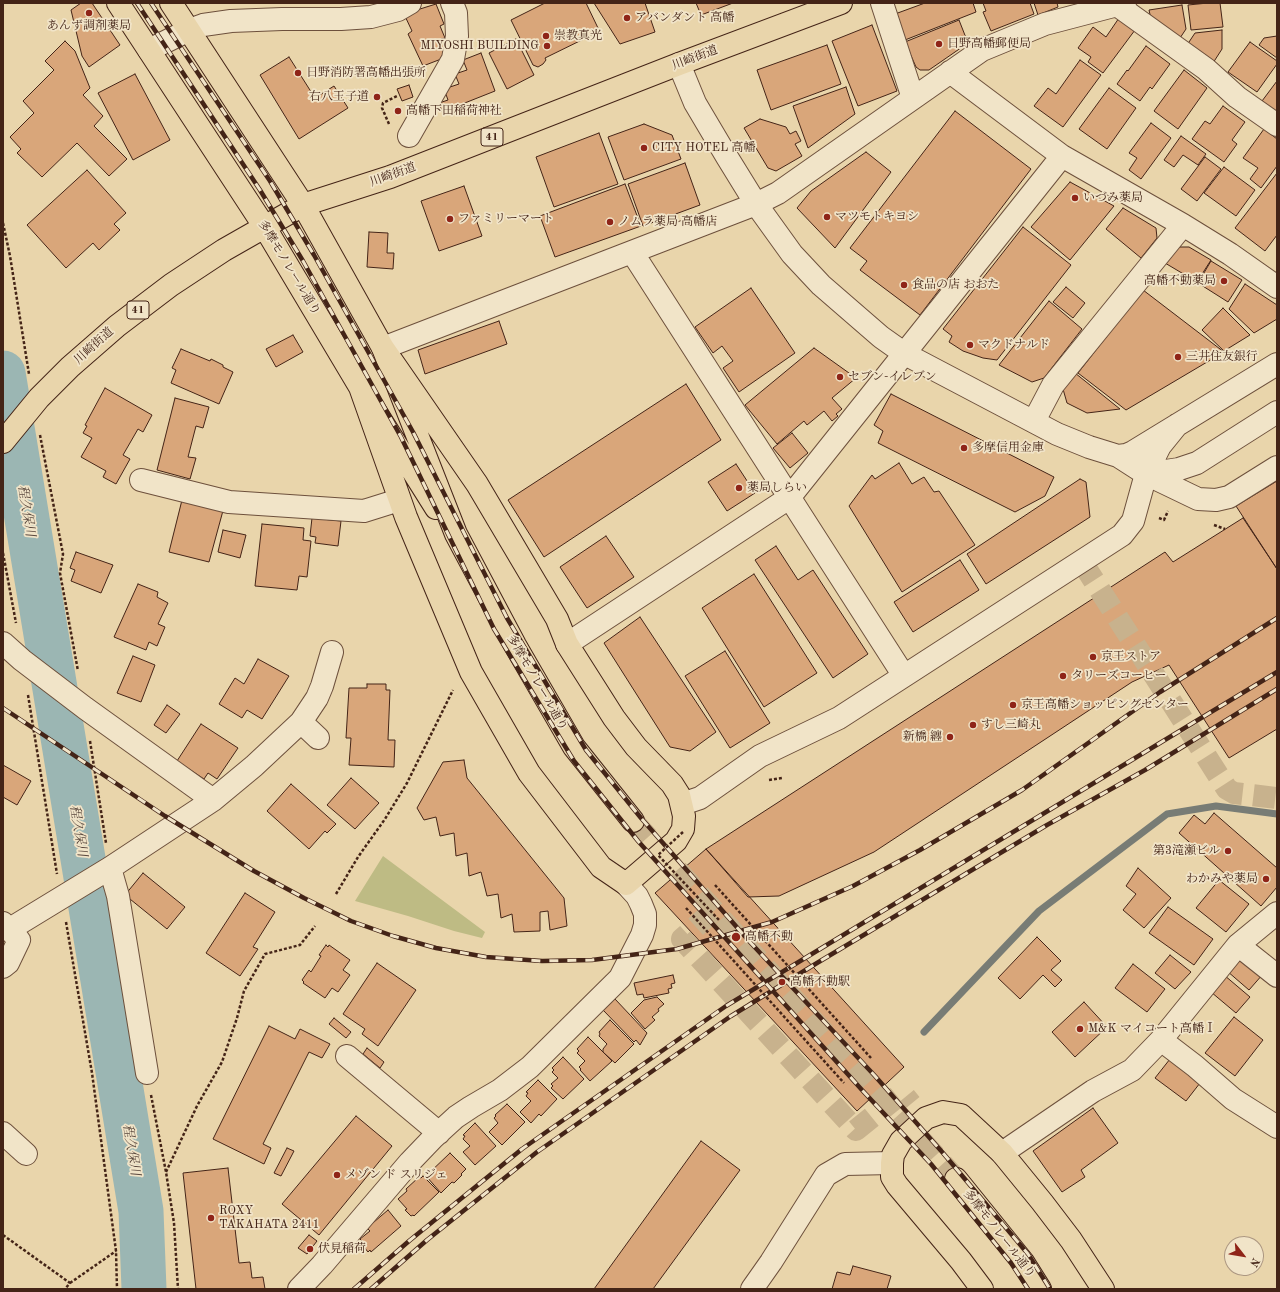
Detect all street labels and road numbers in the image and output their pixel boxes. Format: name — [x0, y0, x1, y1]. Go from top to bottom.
street label: 川崎街道 — [670, 43, 720, 73]
road number: 41 — [481, 128, 503, 146]
street label: 川崎街道 — [368, 160, 418, 190]
street label: 多摩モノレール通り — [255, 218, 323, 318]
road number: 41 — [127, 301, 149, 319]
street label: 川崎街道 — [71, 325, 117, 367]
street label: 多摩モノレール通り — [504, 633, 570, 733]
street label: 多摩モノレール通り — [960, 1187, 1038, 1281]

